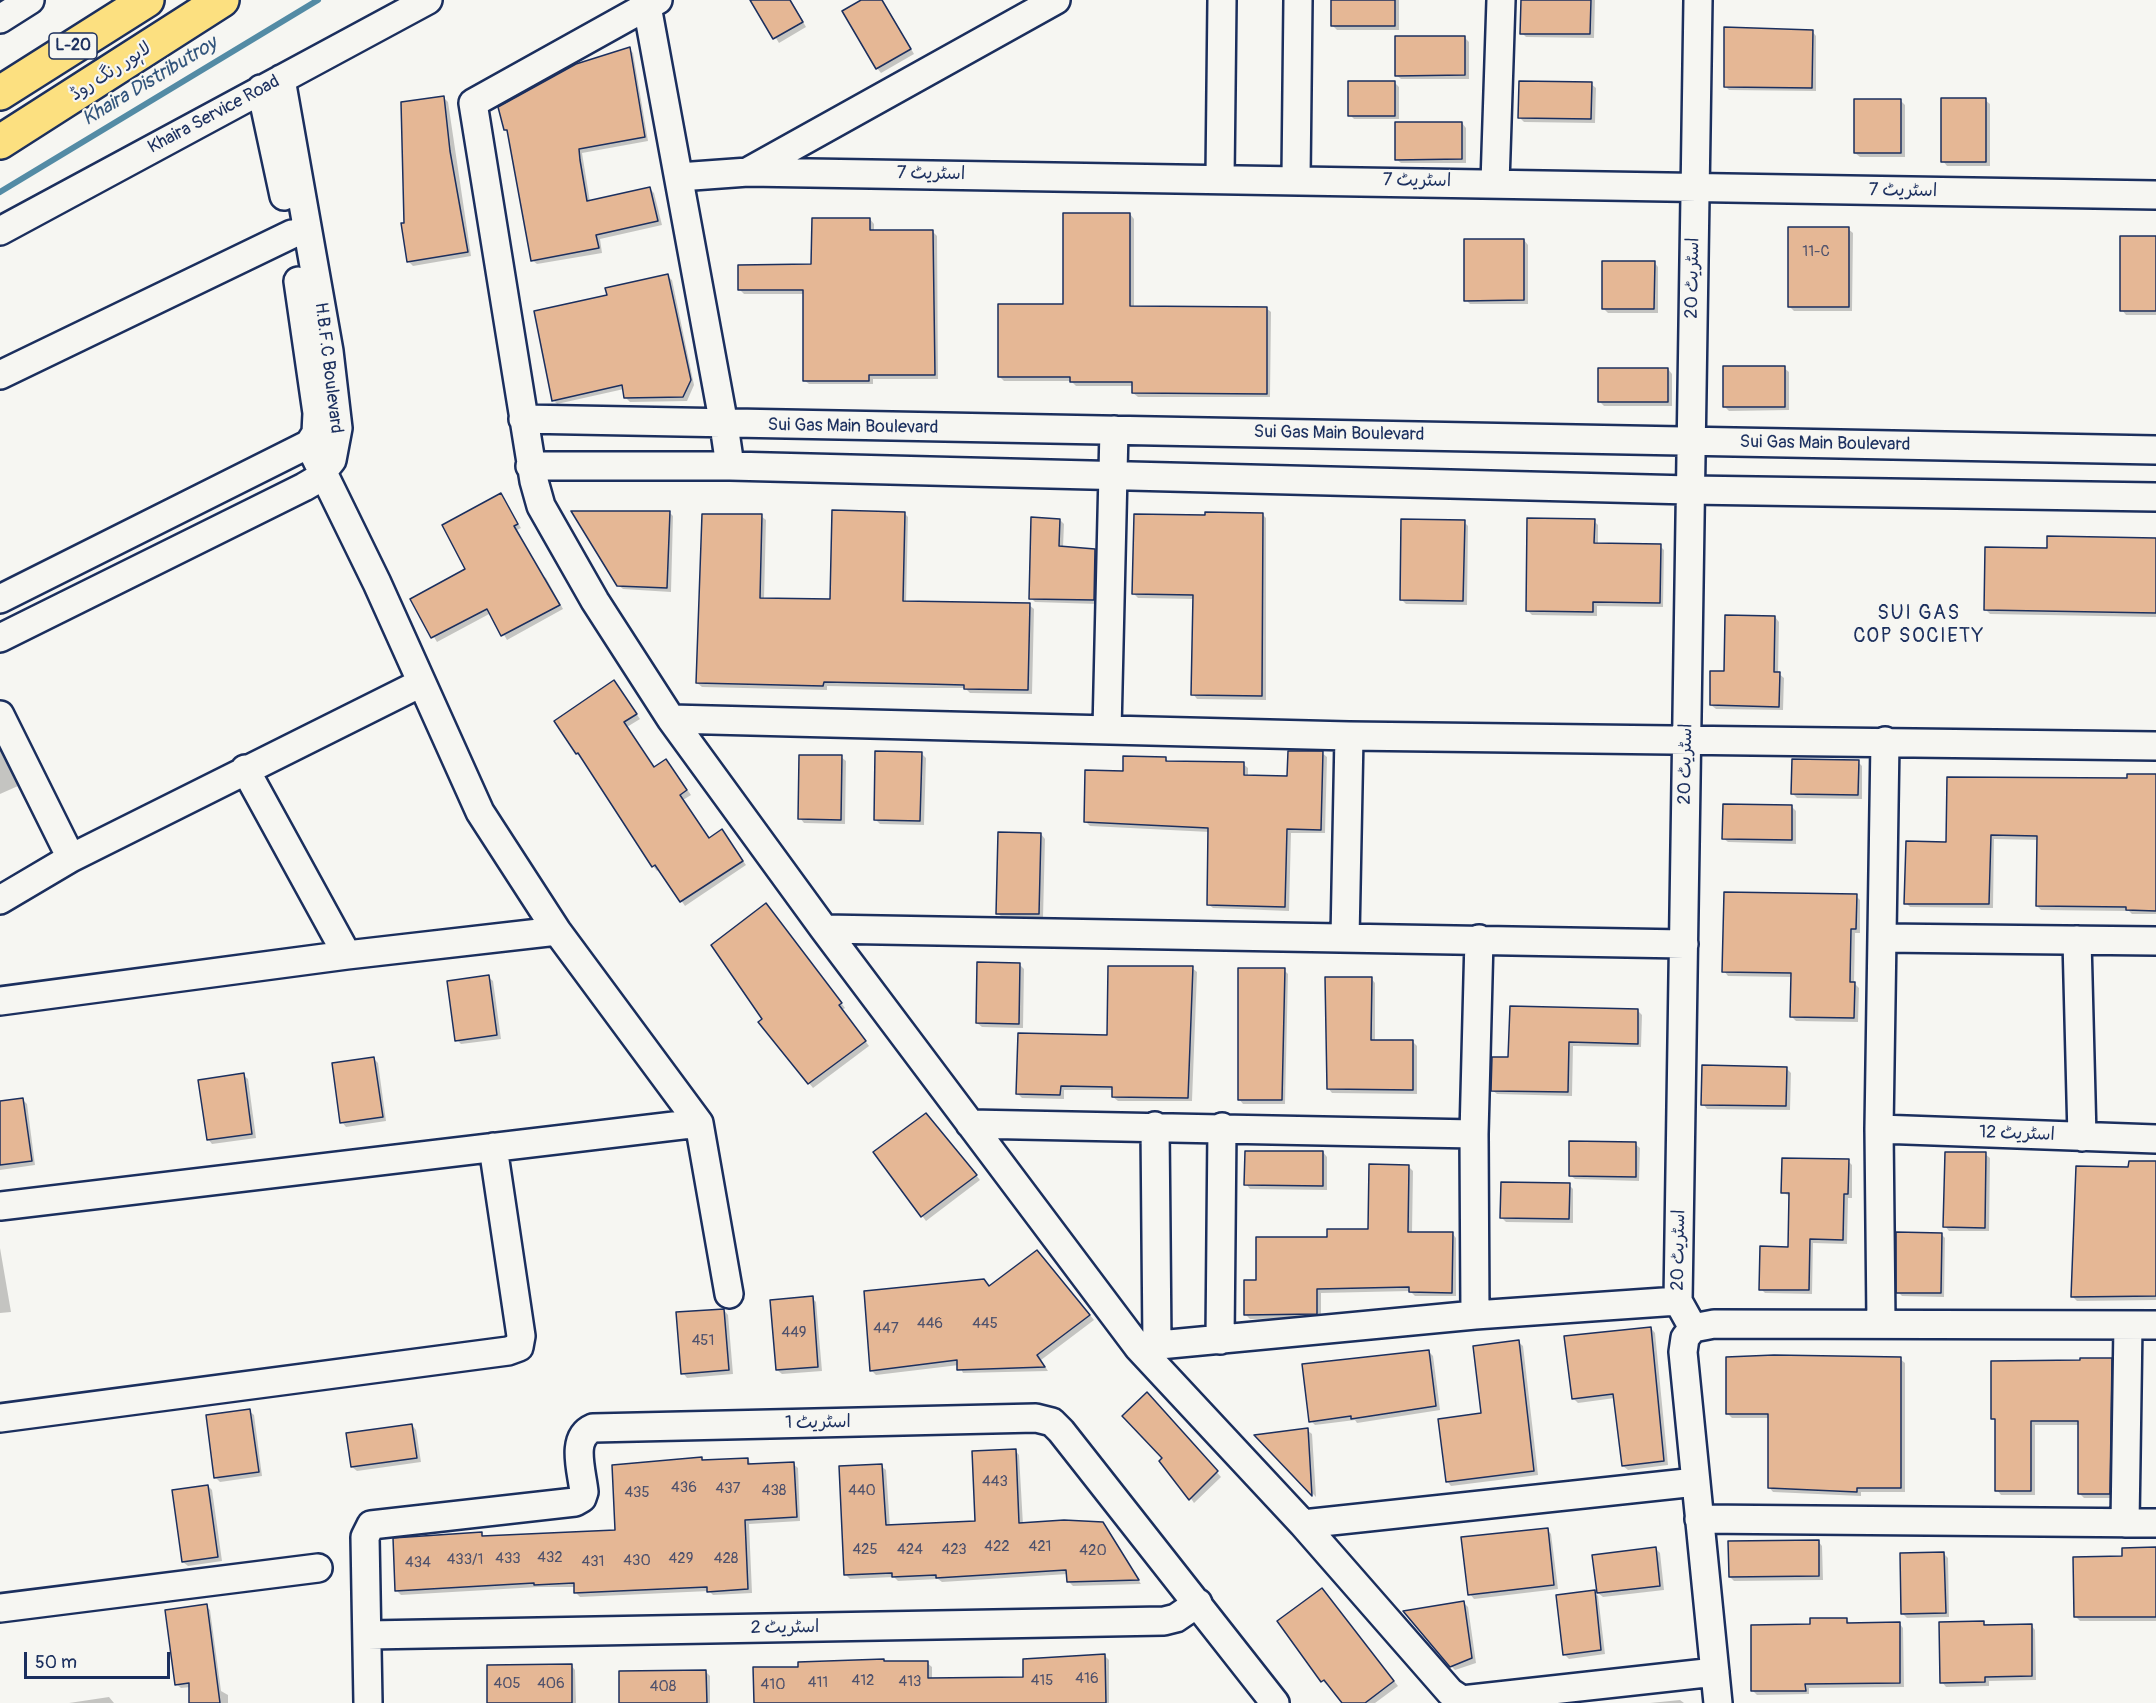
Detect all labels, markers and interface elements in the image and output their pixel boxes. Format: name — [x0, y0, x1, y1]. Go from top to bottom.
water label: Khaira Distributroy — [78, 32, 222, 132]
road number: L-20 — [49, 33, 97, 59]
street label: لاہور رنگ روڈ — [67, 38, 155, 106]
street label: Khaira Service Road — [145, 71, 283, 159]
street label: اسٹریٹ 7 — [897, 163, 965, 185]
street label: اسٹریٹ 7 — [1383, 170, 1451, 192]
street label: اسٹریٹ 7 — [1869, 180, 1937, 202]
street label: اسٹریٹ 20 — [1681, 237, 1705, 319]
house number: 11-C — [1802, 243, 1830, 261]
street label: H.B.F.C Boulevard — [309, 301, 347, 435]
street label: Sui Gas Main Boulevard — [767, 415, 939, 439]
street label: Sui Gas Main Boulevard — [1253, 422, 1425, 446]
street label: Sui Gas Main Boulevard — [1739, 432, 1911, 456]
district label: SUI GAS COP SOCIETY — [1853, 602, 1985, 649]
street label: اسٹریٹ 20 — [1674, 723, 1698, 805]
street label: اسٹریٹ 12 — [1979, 1122, 2055, 1146]
street label: اسٹریٹ 20 — [1667, 1209, 1691, 1291]
house number: 446 — [917, 1315, 943, 1333]
house number: 445 — [972, 1315, 998, 1333]
house number: 447 — [873, 1320, 899, 1338]
house number: 449 — [781, 1324, 807, 1342]
house number: 451 — [692, 1332, 714, 1350]
street label: اسٹریٹ 1 — [785, 1412, 851, 1434]
house number: 443 — [982, 1473, 1008, 1491]
house number: 436 — [671, 1479, 697, 1497]
house number: 437 — [715, 1480, 741, 1498]
house number: 438 — [762, 1482, 786, 1500]
house number: 440 — [848, 1482, 876, 1500]
house number: 435 — [624, 1484, 650, 1502]
house number: 422 — [984, 1538, 1010, 1556]
house number: 421 — [1029, 1538, 1051, 1556]
house number: 425 — [852, 1541, 878, 1559]
house number: 424 — [897, 1541, 923, 1559]
house number: 423 — [941, 1541, 967, 1559]
house number: 420 — [1079, 1542, 1107, 1560]
house number: 432 — [537, 1549, 563, 1567]
house number: 433 — [495, 1550, 521, 1568]
house number: 429 — [669, 1550, 693, 1568]
house number: 428 — [714, 1550, 738, 1568]
house number: 433/1 — [447, 1551, 483, 1569]
house number: 430 — [623, 1552, 651, 1570]
house number: 431 — [582, 1553, 604, 1571]
house number: 434 — [405, 1554, 431, 1572]
street label: اسٹریٹ 2 — [750, 1617, 820, 1639]
scale bar — [27, 1640, 172, 1678]
text: 50 m — [35, 1651, 77, 1674]
house number: 416 — [1075, 1670, 1099, 1688]
house number: 412 — [852, 1672, 874, 1690]
house number: 415 — [1031, 1672, 1053, 1690]
house number: 413 — [899, 1673, 921, 1691]
house number: 411 — [808, 1674, 828, 1692]
house number: 405 — [493, 1675, 521, 1693]
house number: 406 — [537, 1675, 565, 1693]
house number: 410 — [761, 1676, 785, 1694]
house number: 408 — [650, 1678, 676, 1696]

